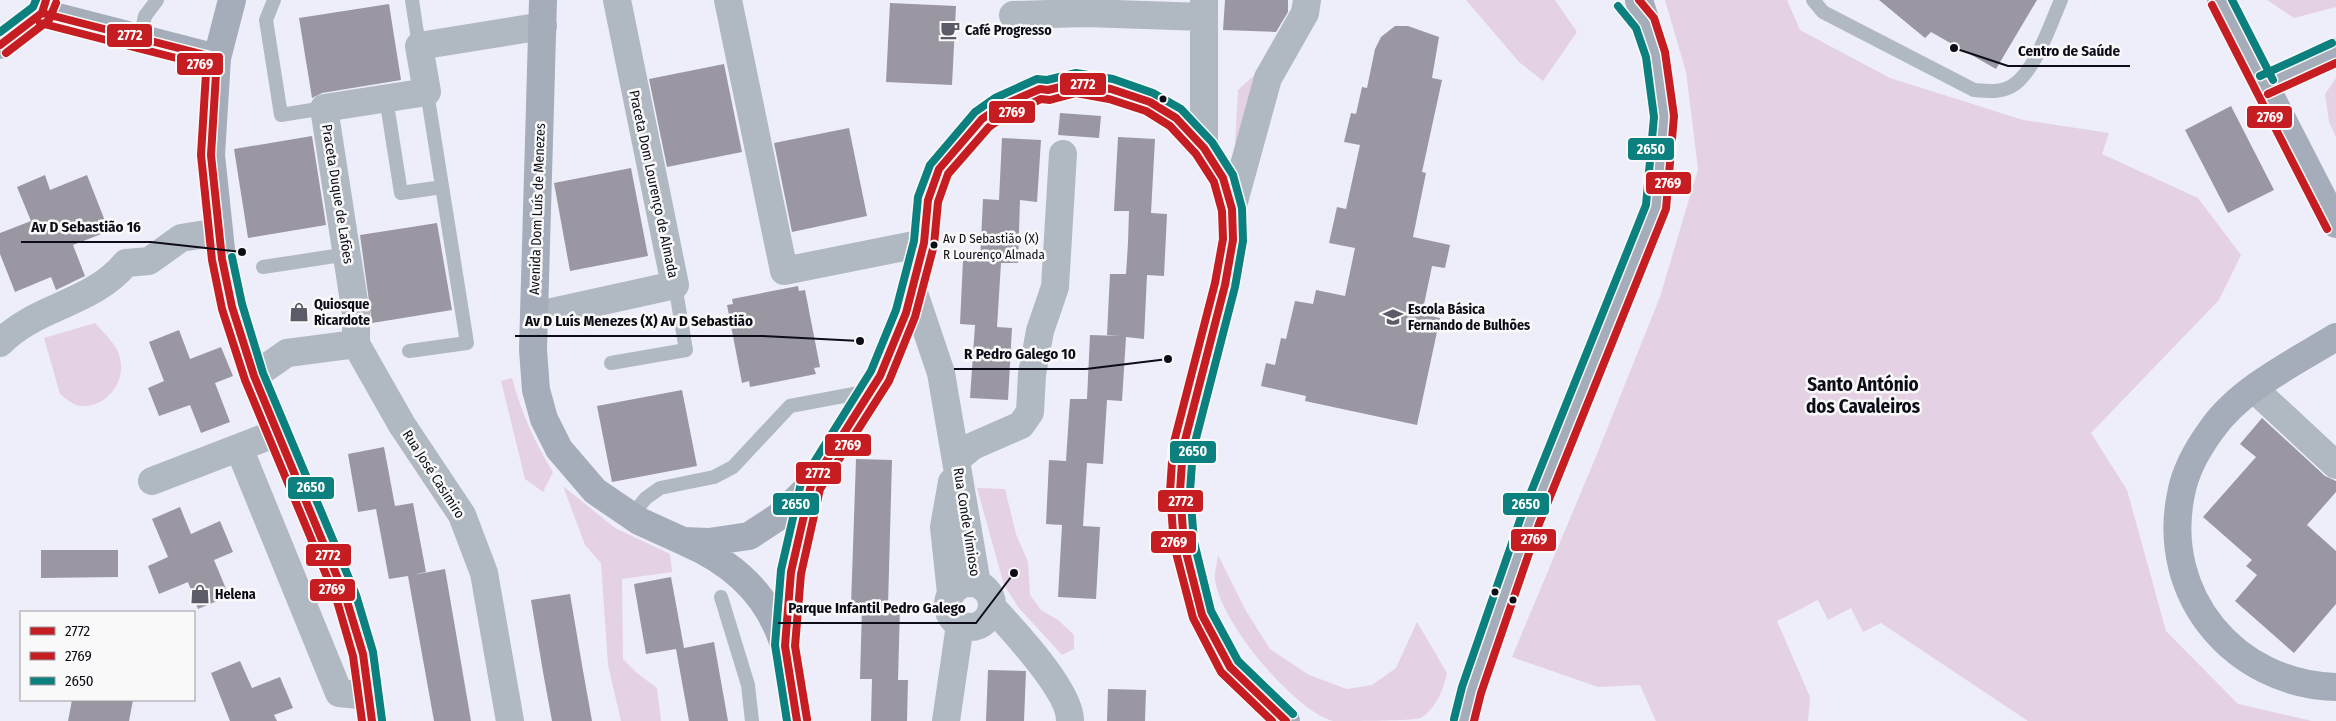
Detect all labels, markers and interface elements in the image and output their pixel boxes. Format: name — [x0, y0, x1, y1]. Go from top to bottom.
cafe icon: Café Progresso — [939, 19, 961, 41]
place label: Café Progresso — [965, 22, 1052, 39]
line badge: 2772 — [106, 23, 153, 48]
text: 2772 — [117, 27, 143, 44]
callout: Centro de Saúde — [2008, 36, 2130, 66]
text: Centro de Saúde — [2018, 42, 2120, 60]
line badge: 2769 — [176, 52, 224, 76]
text: 2769 — [186, 56, 213, 73]
line badge: 2772 — [1059, 72, 1107, 96]
text: 2772 — [1070, 76, 1096, 93]
street label: Praceta Dom Lourenço de Almada — [625, 89, 682, 280]
unlabelled marker — [1158, 94, 1168, 104]
line badge: 2769 — [988, 100, 1036, 124]
text: 2769 — [998, 104, 1025, 121]
line badge: 2769 — [2246, 105, 2293, 129]
text: 2769 — [2256, 109, 2283, 126]
street label: Praceta Duque de Lafões — [318, 123, 357, 265]
street label: Avenida Dom Luís de Menezes — [526, 123, 549, 295]
line badge: 2650 — [1627, 137, 1675, 161]
text: 2650 — [1636, 141, 1665, 158]
line badge: 2769 — [1645, 171, 1692, 195]
text: 2769 — [1654, 175, 1681, 192]
callout: Av D Sebastião 16 — [21, 212, 151, 242]
text: Av D Sebastião 16 — [30, 218, 141, 236]
place label: Av D Sebastião (X) R Lourenço Almada — [943, 231, 1045, 262]
marker: Av D Sebastião (X) R Lourenço Almada — [929, 240, 939, 250]
place label: Quiosque Ricardote — [314, 296, 370, 329]
shop icon: Quiosque Ricardote — [288, 301, 310, 323]
place label: Escola Básica Fernando de Bulhões — [1408, 301, 1530, 334]
callout: Av D Luís Menezes (X) Av D Sebastião — [515, 306, 763, 336]
school or university icon: Escola Básica Fernando de Bulhões — [1382, 306, 1404, 328]
text: Av D Luís Menezes (X) Av D Sebastião — [524, 312, 753, 330]
callout: R Pedro Galego 10 — [954, 339, 1086, 369]
text: R Pedro Galego 10 — [964, 345, 1076, 363]
district label: Santo António dos Cavaleiros — [1806, 373, 1921, 418]
street label: Rua José Casimiro — [399, 427, 468, 522]
line badge: 2769 — [824, 433, 872, 457]
text: 2769 — [834, 437, 861, 454]
line badge: 2650 — [1169, 440, 1217, 464]
text: 2650 — [1178, 443, 1207, 460]
line badge: 2772 — [795, 461, 842, 485]
text: 2772 — [805, 465, 831, 482]
street label: Rua Conde Vimioso — [950, 466, 984, 578]
line badge: 2650 — [287, 476, 335, 500]
text: 2650 — [296, 479, 325, 496]
line badge: 2772 — [1157, 489, 1204, 513]
line badge: 2650 — [772, 492, 820, 516]
line badge: 2650 — [1502, 492, 1550, 516]
text: 2772 — [1168, 493, 1194, 510]
text: 2650 — [781, 496, 810, 513]
text: 2650 — [1511, 496, 1540, 513]
line badge: 2769 — [1510, 528, 1557, 552]
line badge: 2769 — [1150, 530, 1197, 554]
text: 2769 — [1520, 531, 1547, 548]
text: 2769 — [1160, 534, 1187, 551]
line badge: 2772 — [305, 543, 352, 567]
text: 2772 — [315, 547, 341, 564]
line badge: 2769 — [309, 578, 356, 602]
text: 2769 — [318, 581, 345, 598]
shop icon: Helena — [189, 583, 211, 605]
place label: Helena — [215, 586, 256, 603]
unlabelled marker — [1490, 587, 1500, 597]
callout: Parque Infantil Pedro Galego — [778, 593, 976, 623]
unlabelled marker — [1508, 595, 1518, 605]
text: Parque Infantil Pedro Galego — [788, 599, 966, 617]
legend — [20, 611, 195, 701]
text: 2772 — [65, 622, 91, 640]
text: 2769 — [65, 647, 92, 665]
text: 2650 — [65, 672, 94, 690]

